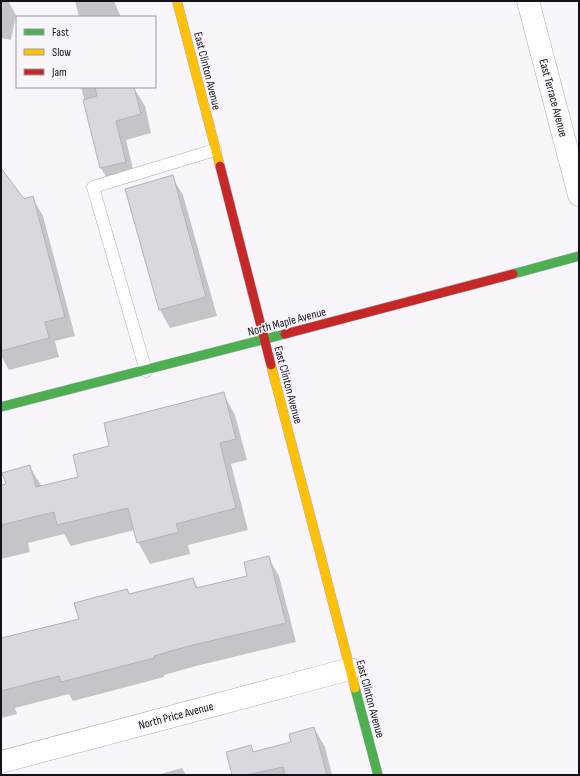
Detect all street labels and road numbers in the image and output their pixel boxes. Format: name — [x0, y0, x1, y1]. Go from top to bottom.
street label: East Clinton Avenue — [190, 30, 224, 112]
street label: East Terrace Avenue — [535, 57, 571, 139]
street label: North Maple Avenue — [246, 304, 328, 340]
street label: East Clinton Avenue — [270, 344, 306, 426]
street label: East Clinton Avenue — [352, 658, 388, 740]
street label: North Price Avenue — [137, 699, 215, 733]

